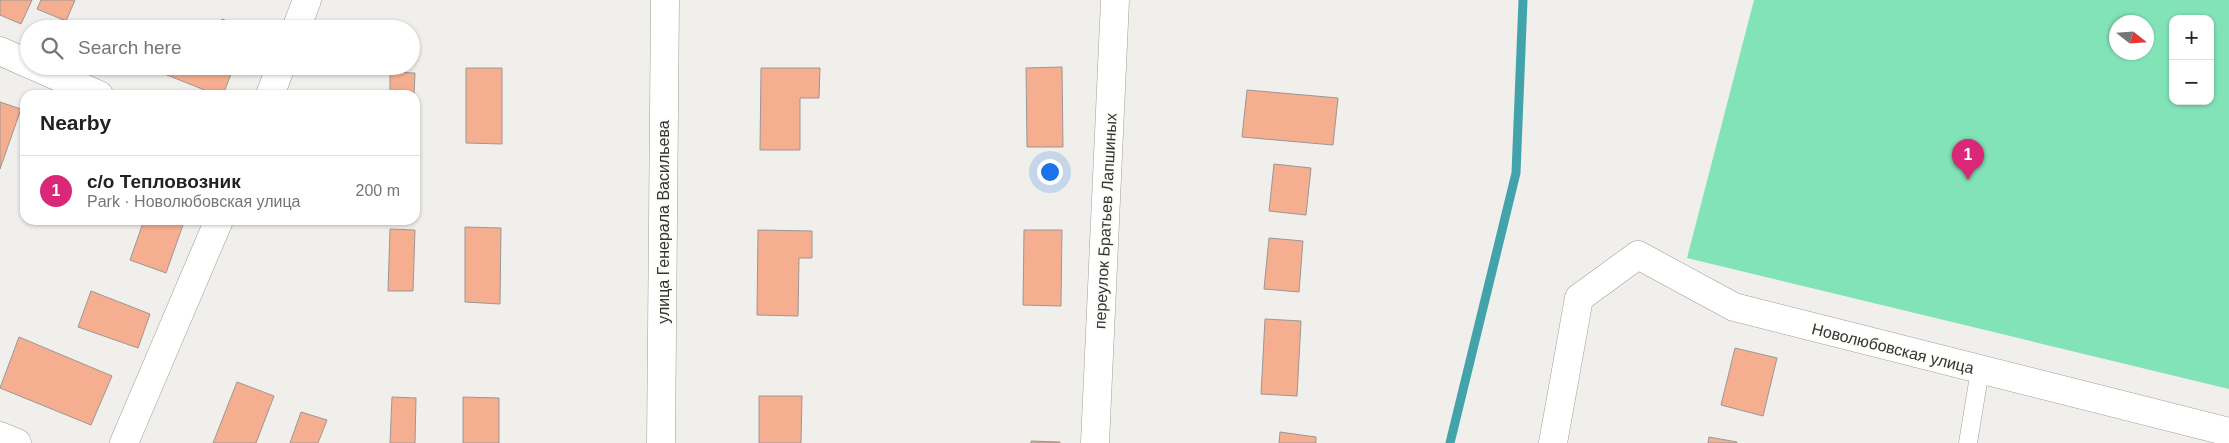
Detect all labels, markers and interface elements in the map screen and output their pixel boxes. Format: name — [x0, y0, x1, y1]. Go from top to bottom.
north arrow — [2109, 15, 2154, 60]
map controls — [2169, 15, 2214, 105]
button: + — [2169, 15, 2214, 60]
search box — [20, 20, 420, 75]
icon: search — [38, 34, 66, 62]
text: Search here — [78, 37, 182, 58]
button: − — [2169, 60, 2214, 105]
text: Nearby — [40, 111, 111, 134]
street label: переулок Братьев Лапшиных — [1091, 113, 1120, 329]
street label: улица Генерала Васильева — [655, 120, 672, 324]
pin: 1 — [1952, 139, 1984, 180]
your location — [1037, 159, 1063, 185]
text: с/о Тепловозник — [87, 171, 241, 192]
text: 1 — [52, 182, 60, 199]
text: 200 m — [356, 182, 400, 199]
text: Park · Новолюбовская улица — [87, 193, 301, 210]
street label: Новолюбовская улица — [1810, 320, 1976, 377]

